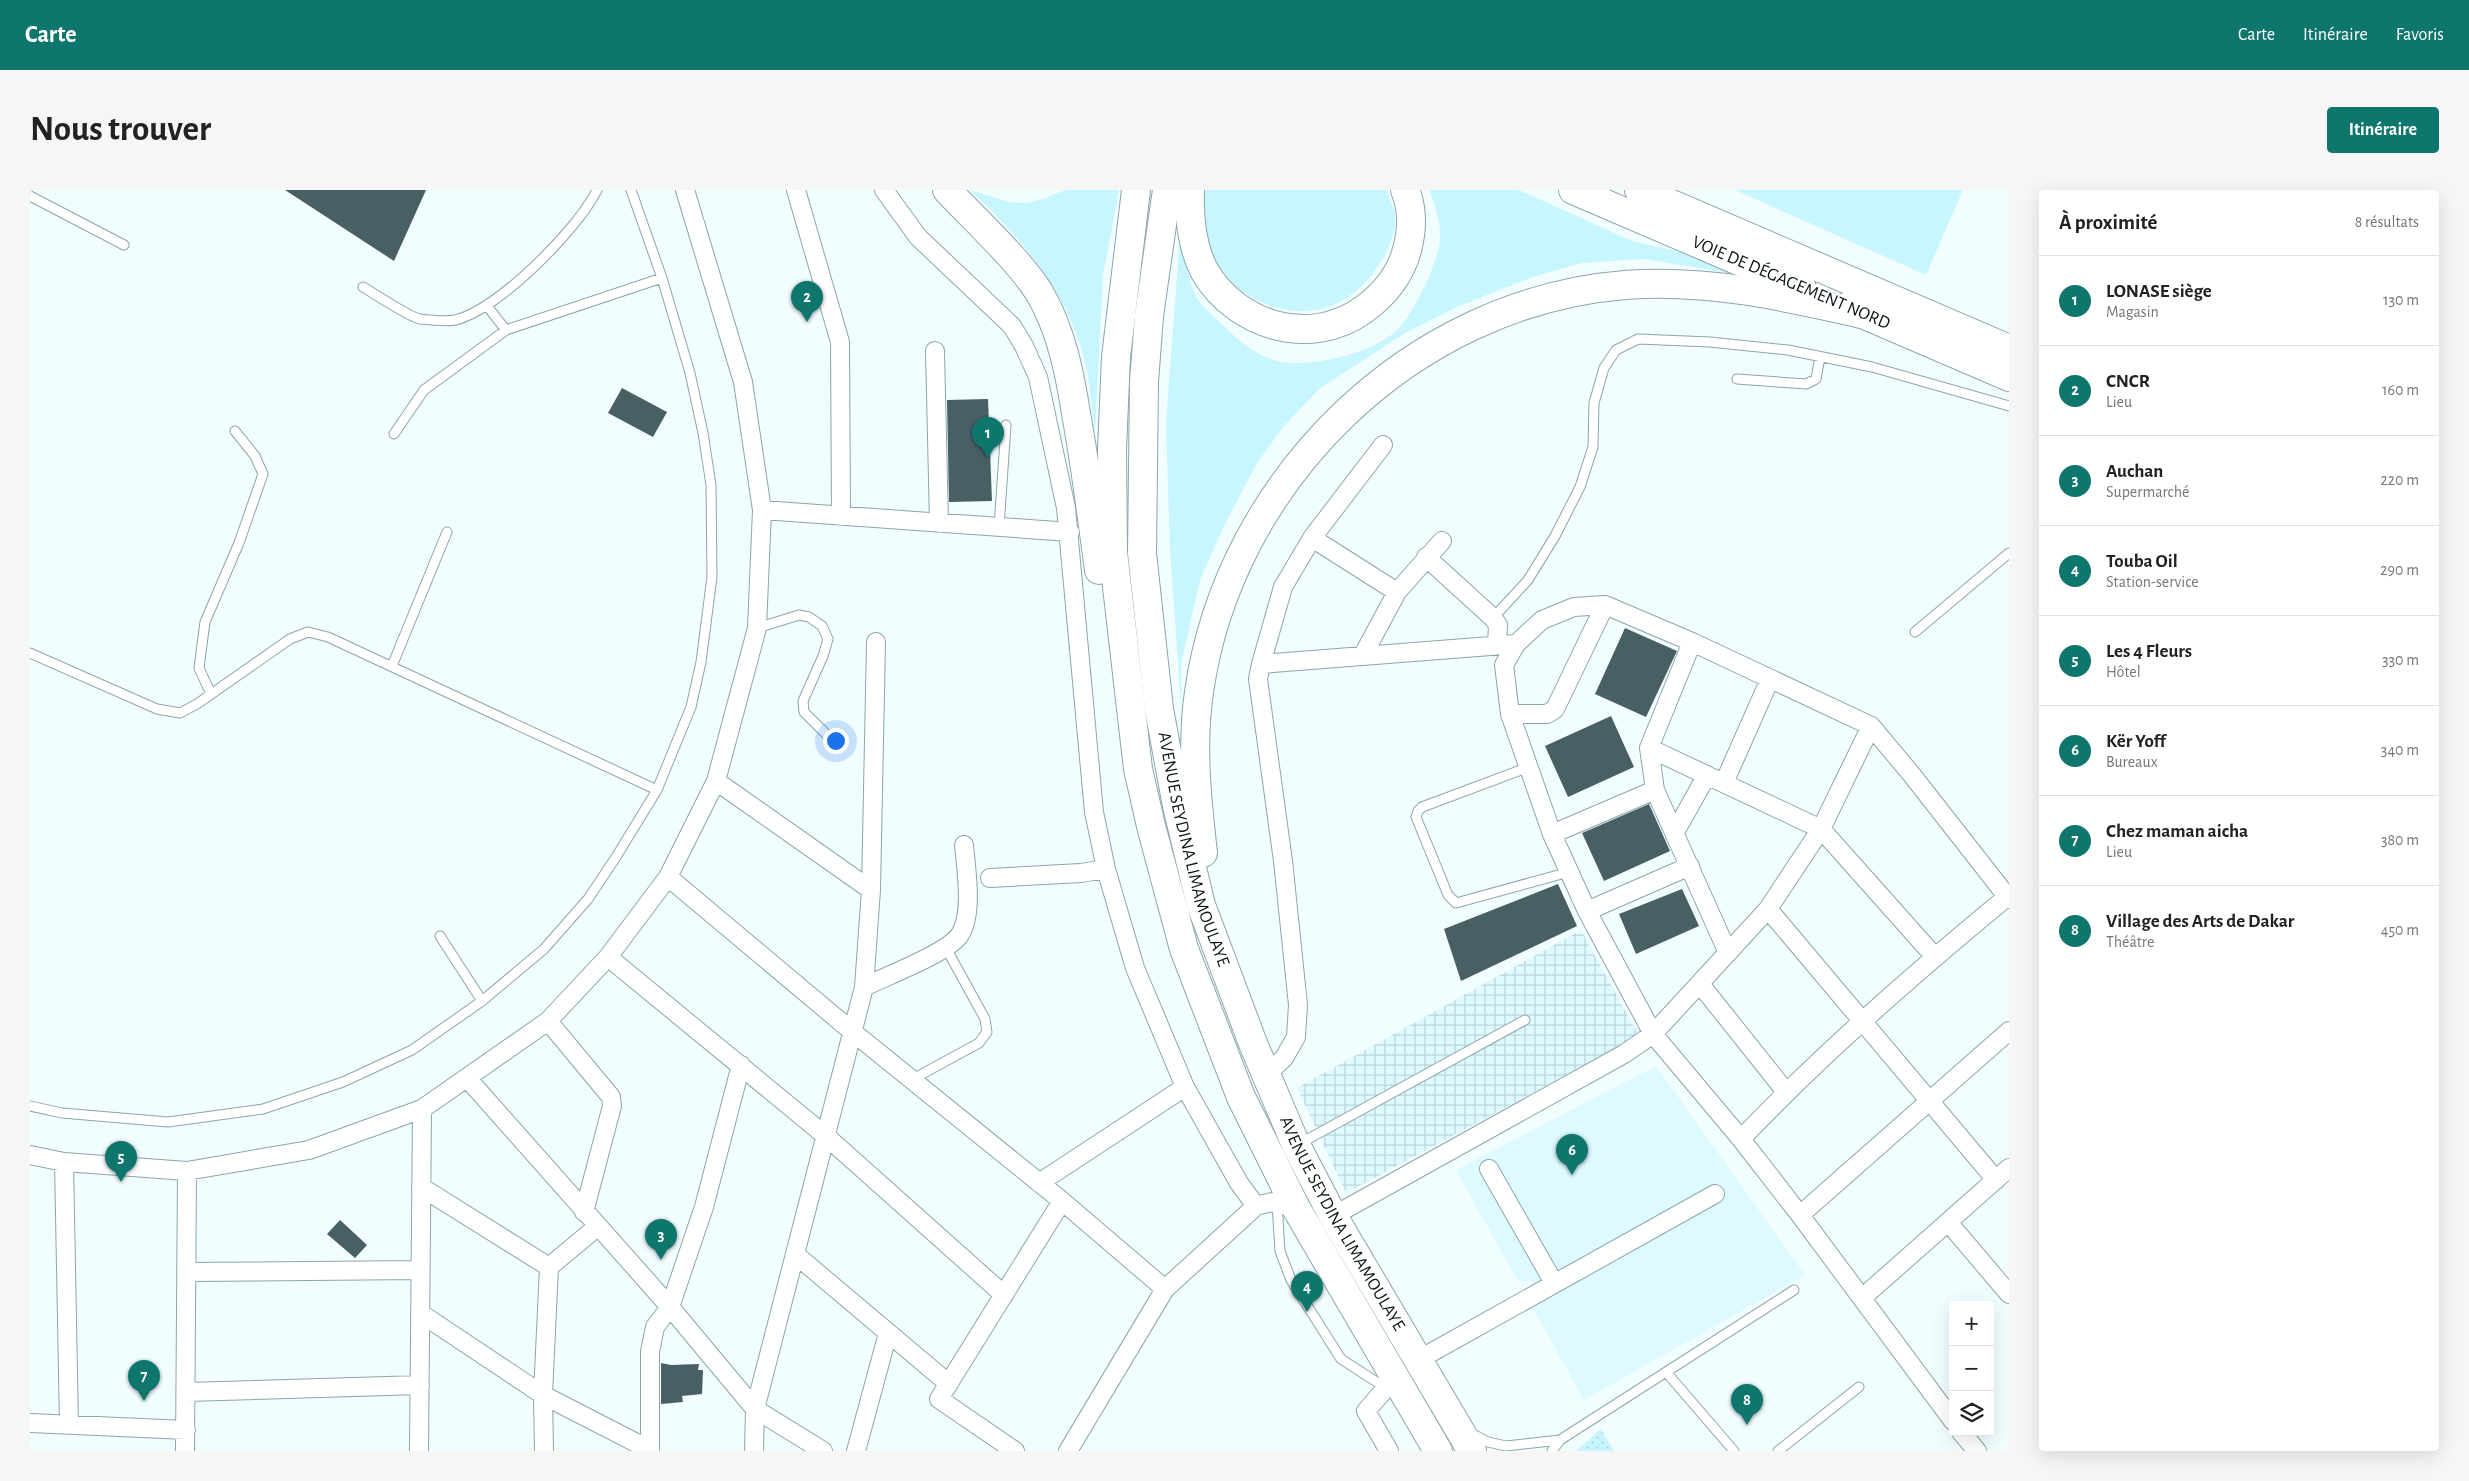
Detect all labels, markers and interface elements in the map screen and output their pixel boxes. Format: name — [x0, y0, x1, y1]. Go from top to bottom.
text: Carte — [25, 23, 77, 47]
text: Carte — [2238, 26, 2275, 44]
text: Itinéraire — [2303, 26, 2368, 44]
text: Favoris — [2396, 26, 2444, 44]
button: Itinéraire — [2327, 107, 2439, 153]
text: Nous trouver — [30, 112, 211, 147]
text: À proximité — [2059, 212, 2157, 233]
text: 8 résultats — [2355, 214, 2419, 230]
street label: VOIE DE DÉGAGEMENT NORD — [1689, 230, 1894, 333]
pin: 2 — [791, 281, 823, 322]
text: LONASE siège — [2106, 282, 2212, 301]
text: 1 — [2072, 292, 2078, 308]
text: 130 m — [2383, 292, 2419, 308]
text: Magasin — [2106, 304, 2159, 320]
text: CNCR — [2106, 372, 2150, 391]
text: 2 — [2071, 382, 2079, 398]
text: 160 m — [2382, 382, 2419, 398]
text: Lieu — [2106, 394, 2132, 410]
pin: 1 — [972, 417, 1004, 458]
text: Auchan — [2106, 462, 2163, 481]
text: 3 — [2072, 472, 2078, 488]
text: 220 m — [2381, 472, 2419, 488]
text: Supermarché — [2106, 484, 2189, 500]
text: Touba Oil — [2106, 552, 2178, 571]
text: 4 — [2071, 562, 2079, 578]
text: 290 m — [2380, 562, 2419, 578]
text: Station-service — [2106, 574, 2199, 590]
text: Les 4 Fleurs — [2106, 642, 2192, 661]
text: 5 — [2072, 652, 2078, 668]
text: 330 m — [2382, 652, 2419, 668]
text: Hôtel — [2106, 664, 2141, 680]
your location — [823, 728, 849, 754]
street label: AVENUE SEYDINA LIMAMOULAYE — [1154, 731, 1232, 969]
text: Kër Yoff — [2106, 732, 2166, 751]
text: 6 — [2071, 742, 2079, 758]
text: 340 m — [2381, 742, 2419, 758]
text: Bureaux — [2106, 754, 2158, 770]
text: Chez maman aicha — [2106, 822, 2248, 841]
text: 7 — [2072, 832, 2078, 848]
text: 380 m — [2381, 832, 2419, 848]
text: Lieu — [2106, 844, 2132, 860]
text: Village des Arts de Dakar — [2106, 912, 2294, 931]
text: 8 — [2071, 922, 2079, 938]
text: 450 m — [2381, 922, 2419, 938]
text: Théâtre — [2106, 934, 2154, 950]
street label: AVENUE SEYDINA LIMAMOULAYE — [1276, 1114, 1408, 1334]
pin: 6 — [1556, 1134, 1588, 1175]
pin: 5 — [105, 1141, 137, 1182]
pin: 3 — [645, 1219, 677, 1260]
pin: 4 — [1291, 1271, 1323, 1312]
map controls — [1949, 1301, 1994, 1436]
button: + — [1949, 1301, 1994, 1346]
button: − — [1949, 1346, 1994, 1391]
pin: 7 — [128, 1360, 160, 1401]
pin: 8 — [1731, 1384, 1763, 1425]
button: layers — [1949, 1391, 1994, 1436]

